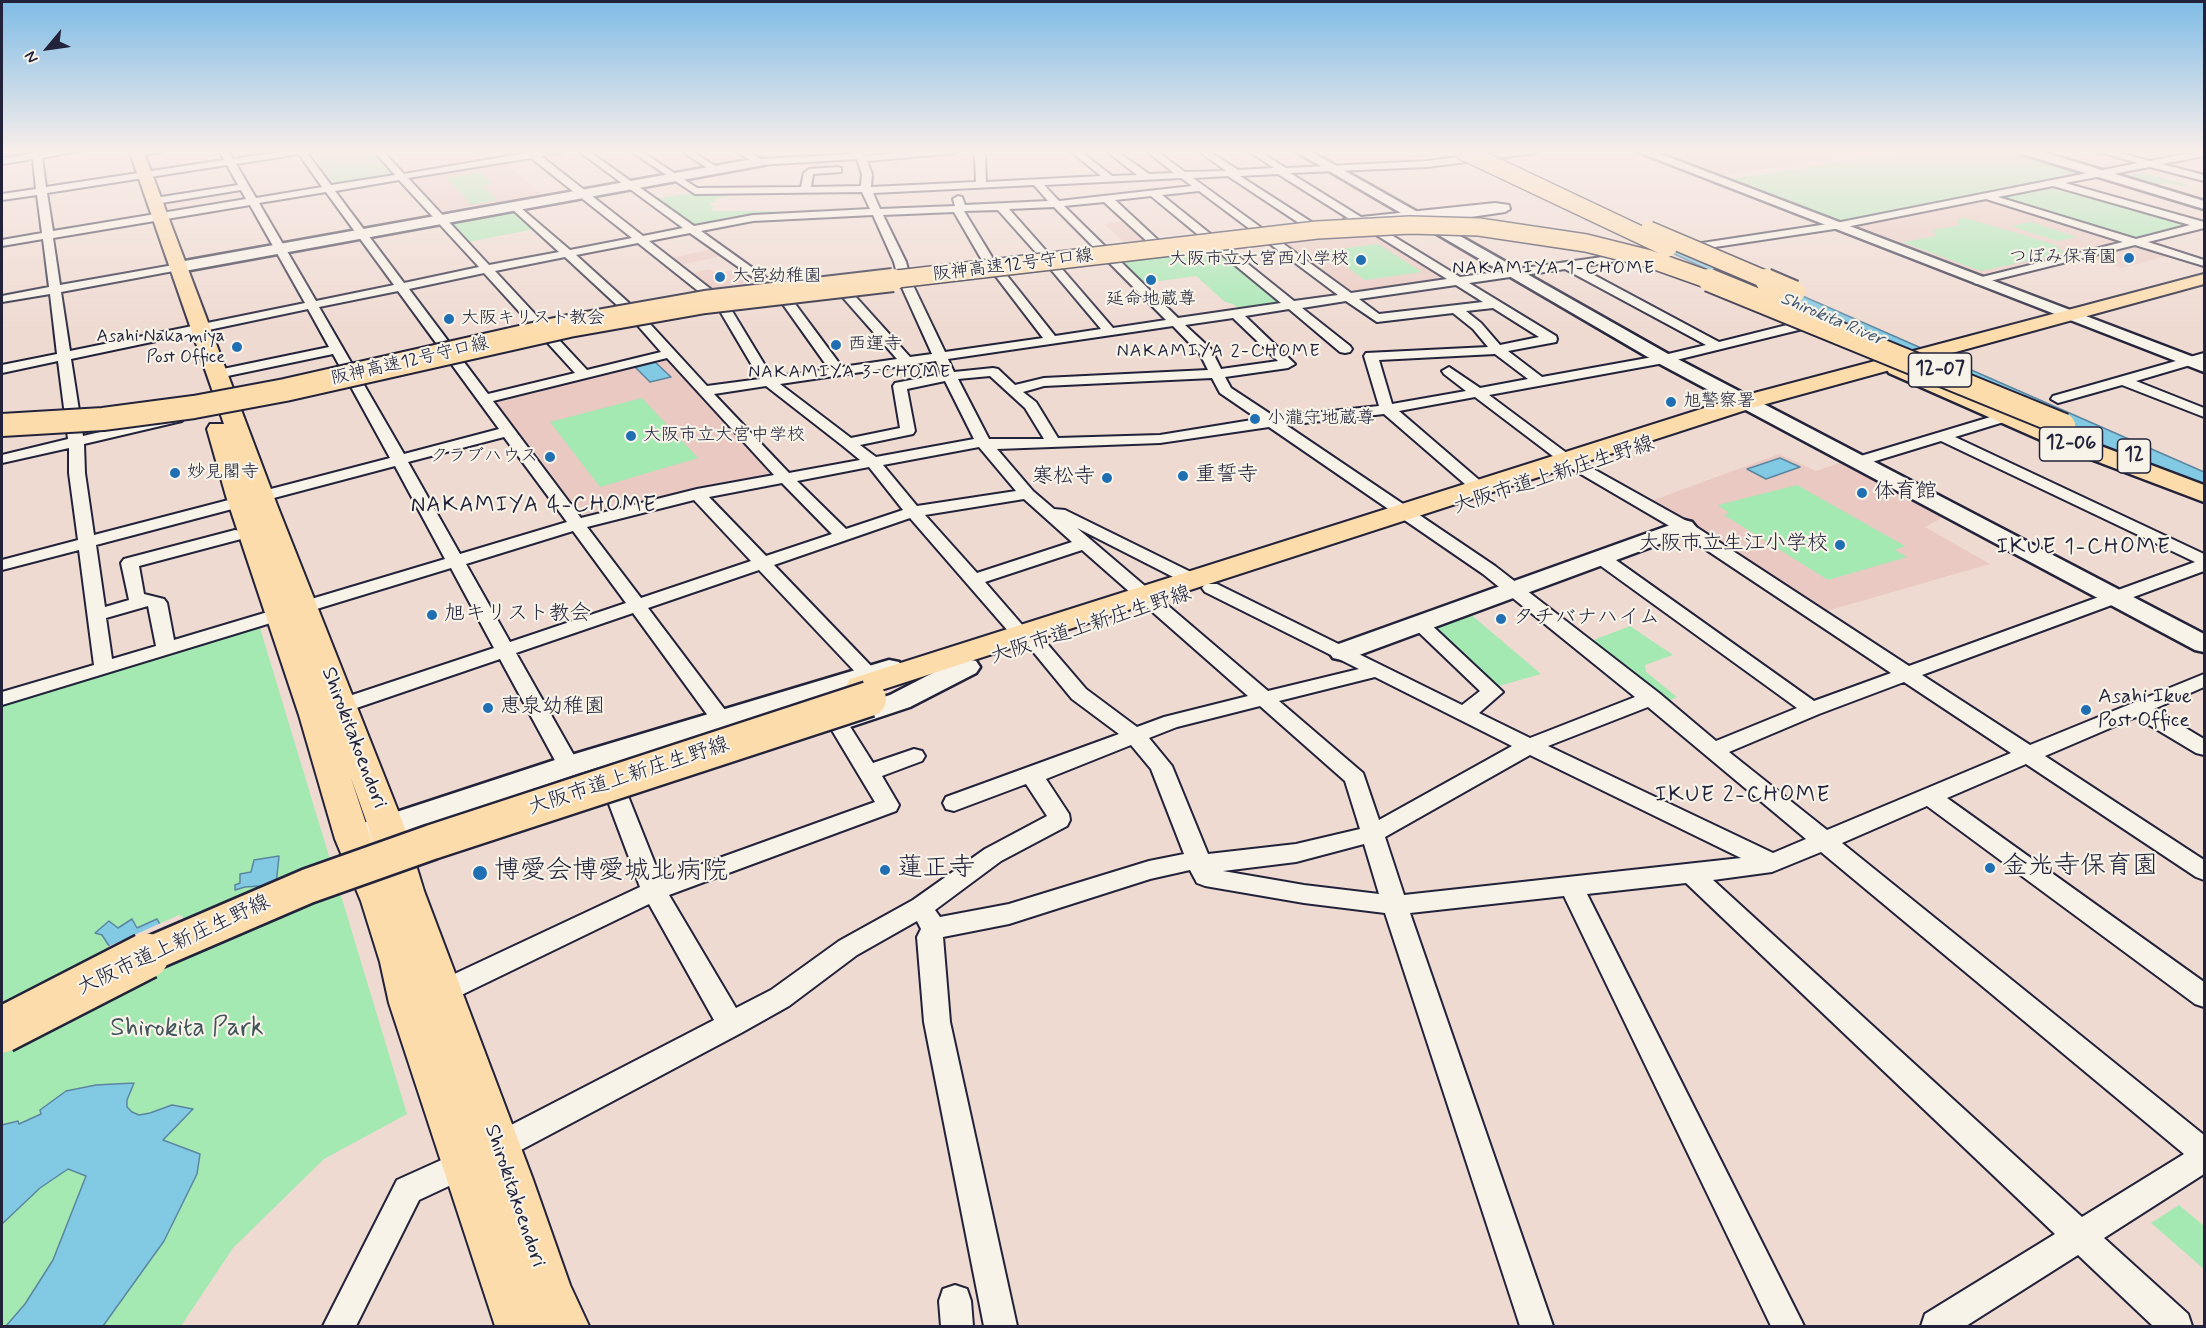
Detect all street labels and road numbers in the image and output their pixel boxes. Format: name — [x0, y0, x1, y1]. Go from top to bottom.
street label: 阪神高速12号守口線 — [932, 245, 1094, 287]
street label: 阪神高速12号守口線 — [329, 333, 491, 391]
road number: 12-07 — [1908, 353, 1972, 387]
road number: 12-06 — [2040, 427, 2102, 461]
street label: 大阪市道上新庄生野線 — [1450, 432, 1658, 520]
road number: 12 — [2118, 439, 2150, 473]
street label: 大阪市道上新庄生野線 — [987, 582, 1195, 670]
street label: Shirokitakoendori — [315, 664, 391, 812]
street label: 大阪市道上新庄生野線 — [525, 733, 733, 821]
street label: 大阪市道上新庄生野線 — [74, 890, 274, 1002]
street label: Shirokitakoendori — [478, 1121, 550, 1271]

